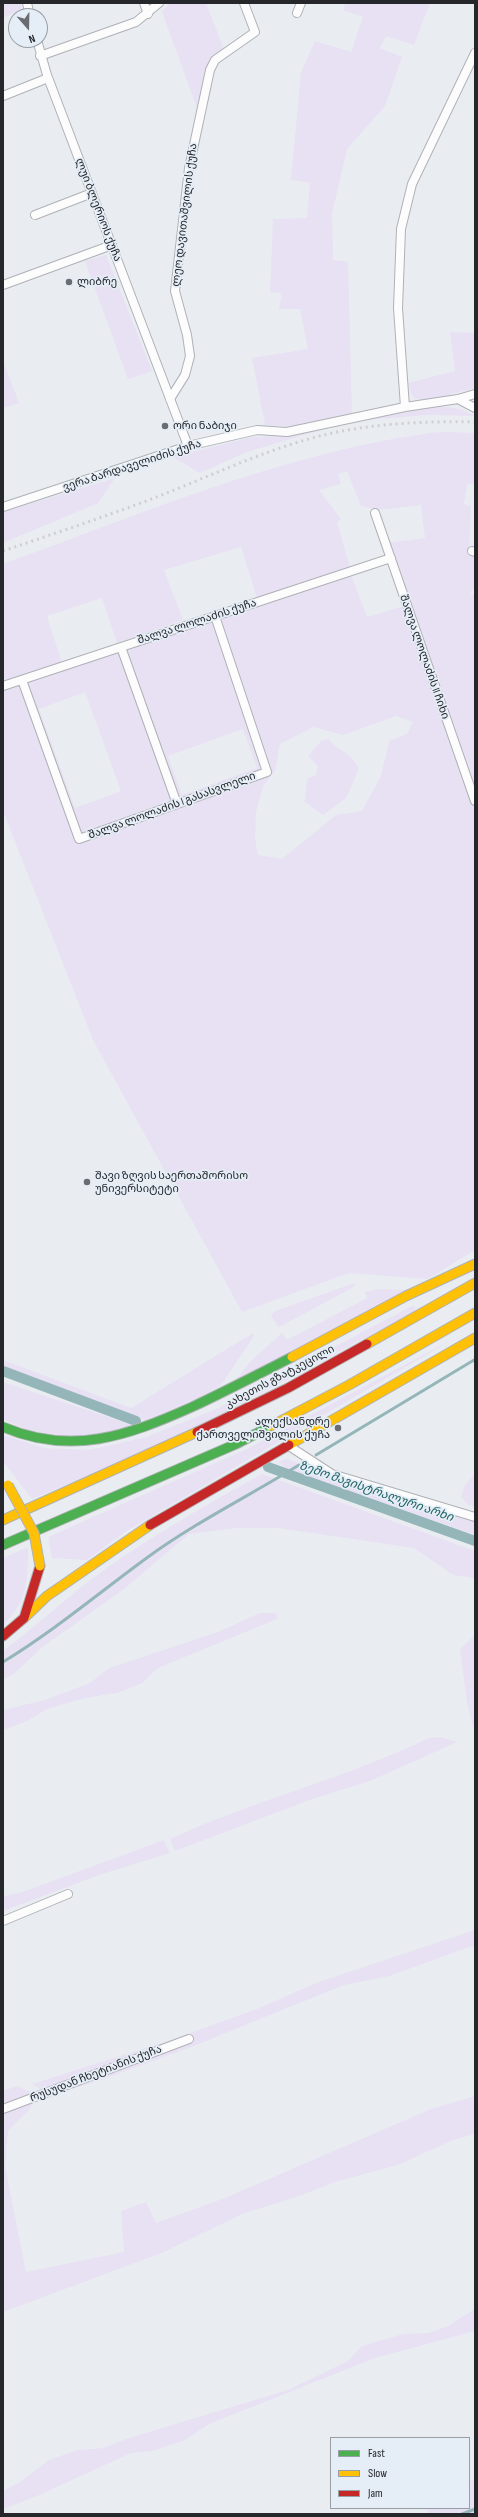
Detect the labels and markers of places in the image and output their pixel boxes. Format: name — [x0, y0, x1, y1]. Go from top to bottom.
place label: ლიბრე — [77, 275, 117, 289]
marker: ლიბრე — [64, 277, 74, 287]
place label: ორი ნაბიჯი — [173, 419, 237, 433]
marker: ორი ნაბიჯი — [160, 421, 170, 431]
place label: შავი ზღვის საერთაშორისო უნივერსიტეტი — [95, 1169, 248, 1195]
marker: შავი ზღვის საერთაშორისო უნივერსიტეტი — [82, 1177, 92, 1187]
place label: ალექსანდრე ქართველიშვილის ქუჩა — [197, 1415, 330, 1441]
marker: ალექსანდრე ქართველიშვილის ქუჩა — [333, 1423, 343, 1433]

